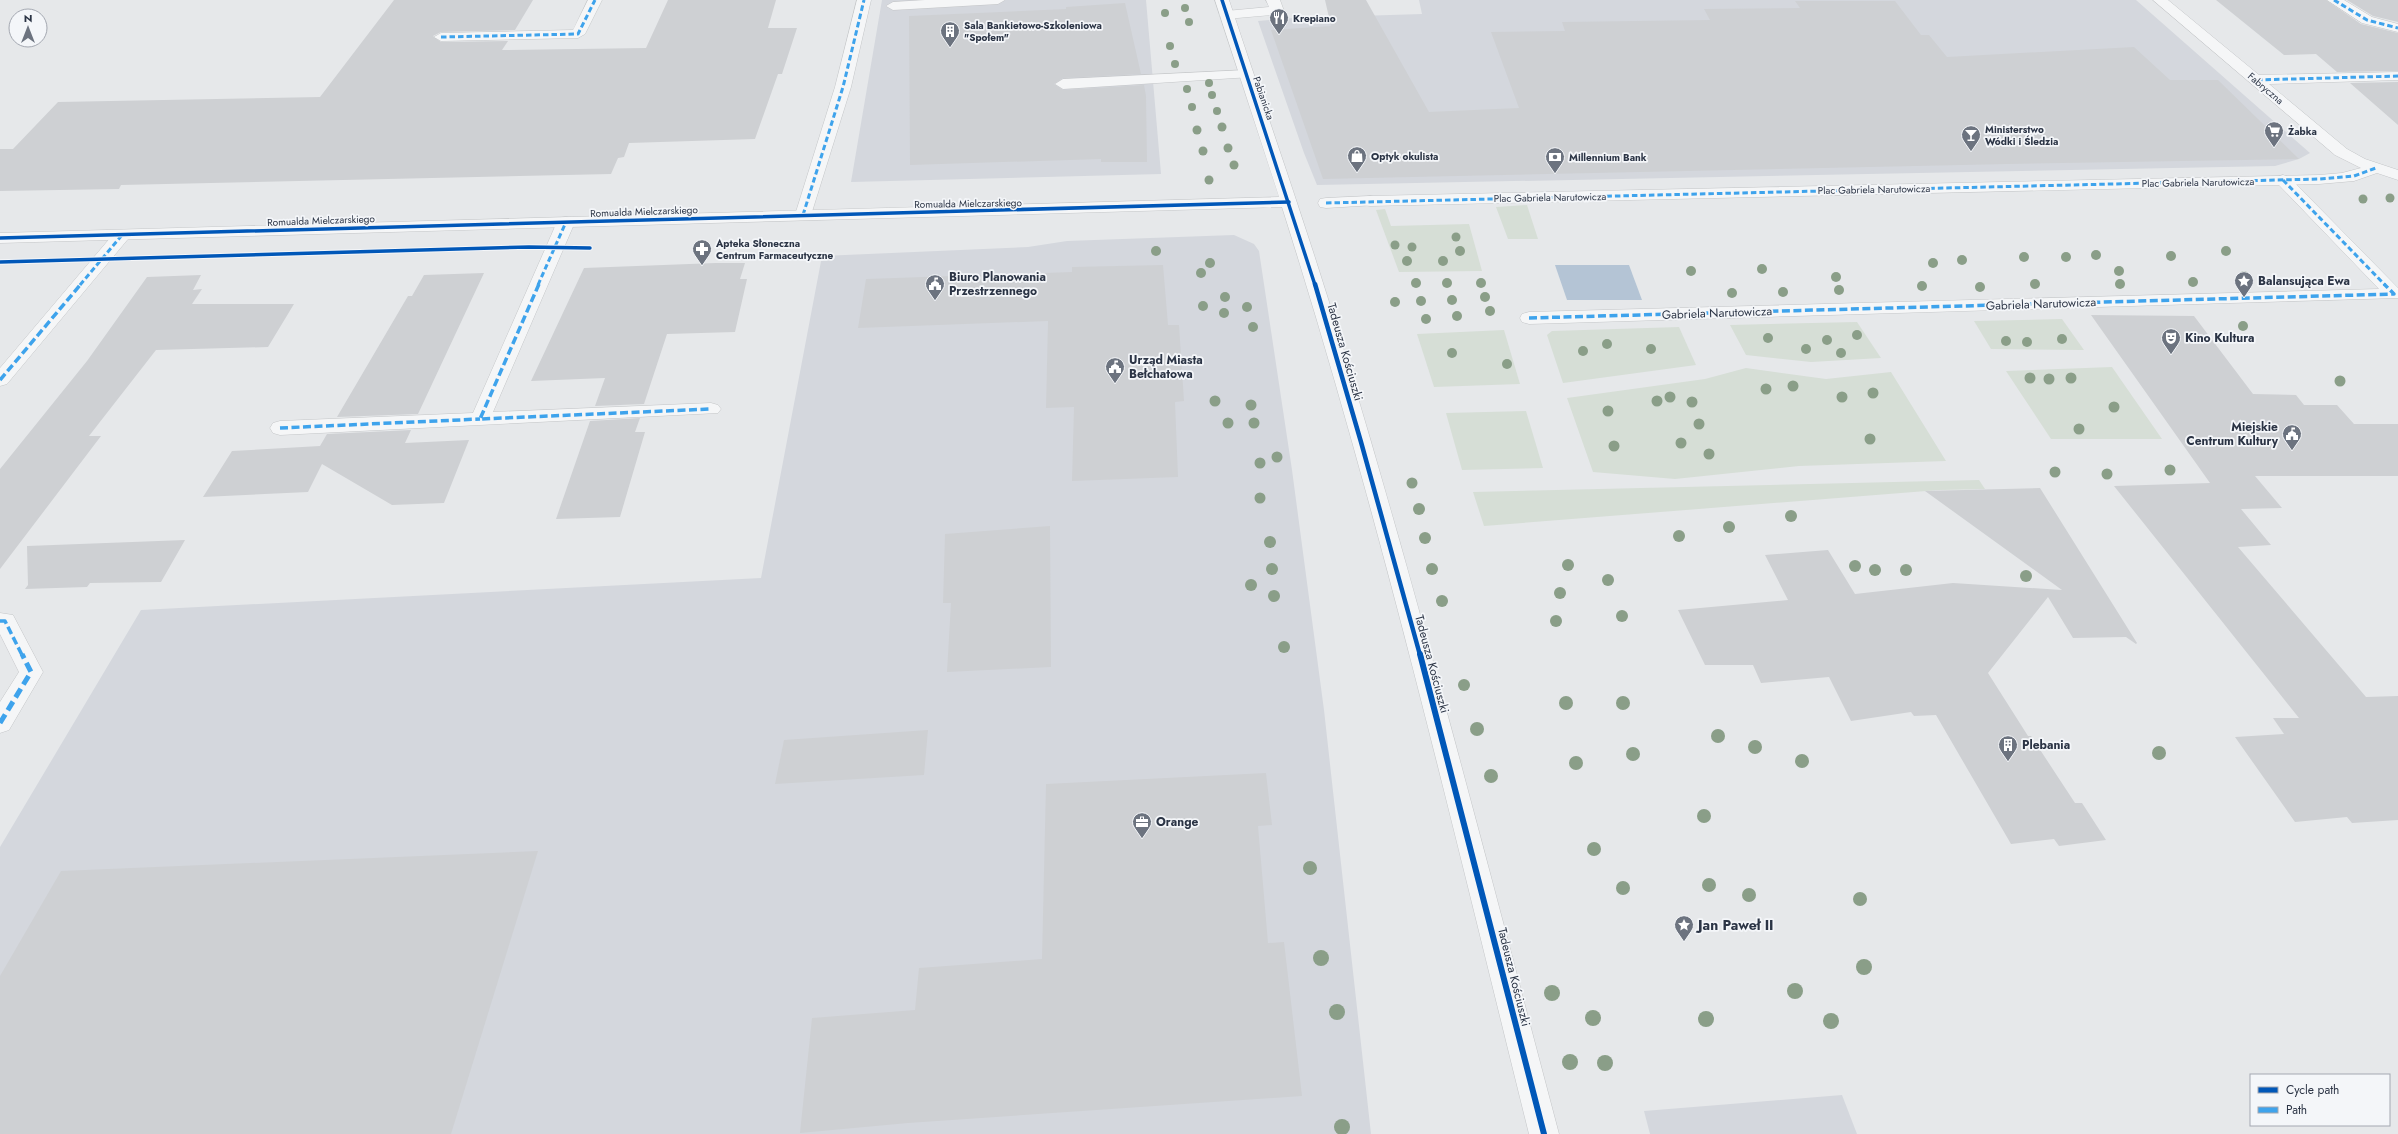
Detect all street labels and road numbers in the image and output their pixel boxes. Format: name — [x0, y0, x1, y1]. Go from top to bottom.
street label: Fabryczna — [2245, 69, 2287, 108]
street label: Pabianicka — [1249, 74, 1278, 122]
street label: Plac Gabriela Narutowicza — [2142, 174, 2255, 191]
street label: Plac Gabriela Narutowicza — [1818, 181, 1931, 198]
street label: Plac Gabriela Narutowicza — [1494, 189, 1607, 206]
street label: Romualda Mielczarskiego — [914, 195, 1023, 212]
street label: Romualda Mielczarskiego — [590, 202, 699, 221]
street label: Romualda Mielczarskiego — [267, 211, 376, 230]
street label: Gabriela Narutowicza — [1985, 293, 2097, 315]
street label: Tadeusza Kościuszki — [1322, 301, 1368, 403]
street label: Gabriela Narutowicza — [1661, 302, 1773, 324]
street label: Tadeusza Kościuszki — [1410, 613, 1454, 715]
street label: Tadeusza Kościuszki — [1493, 926, 1535, 1028]

